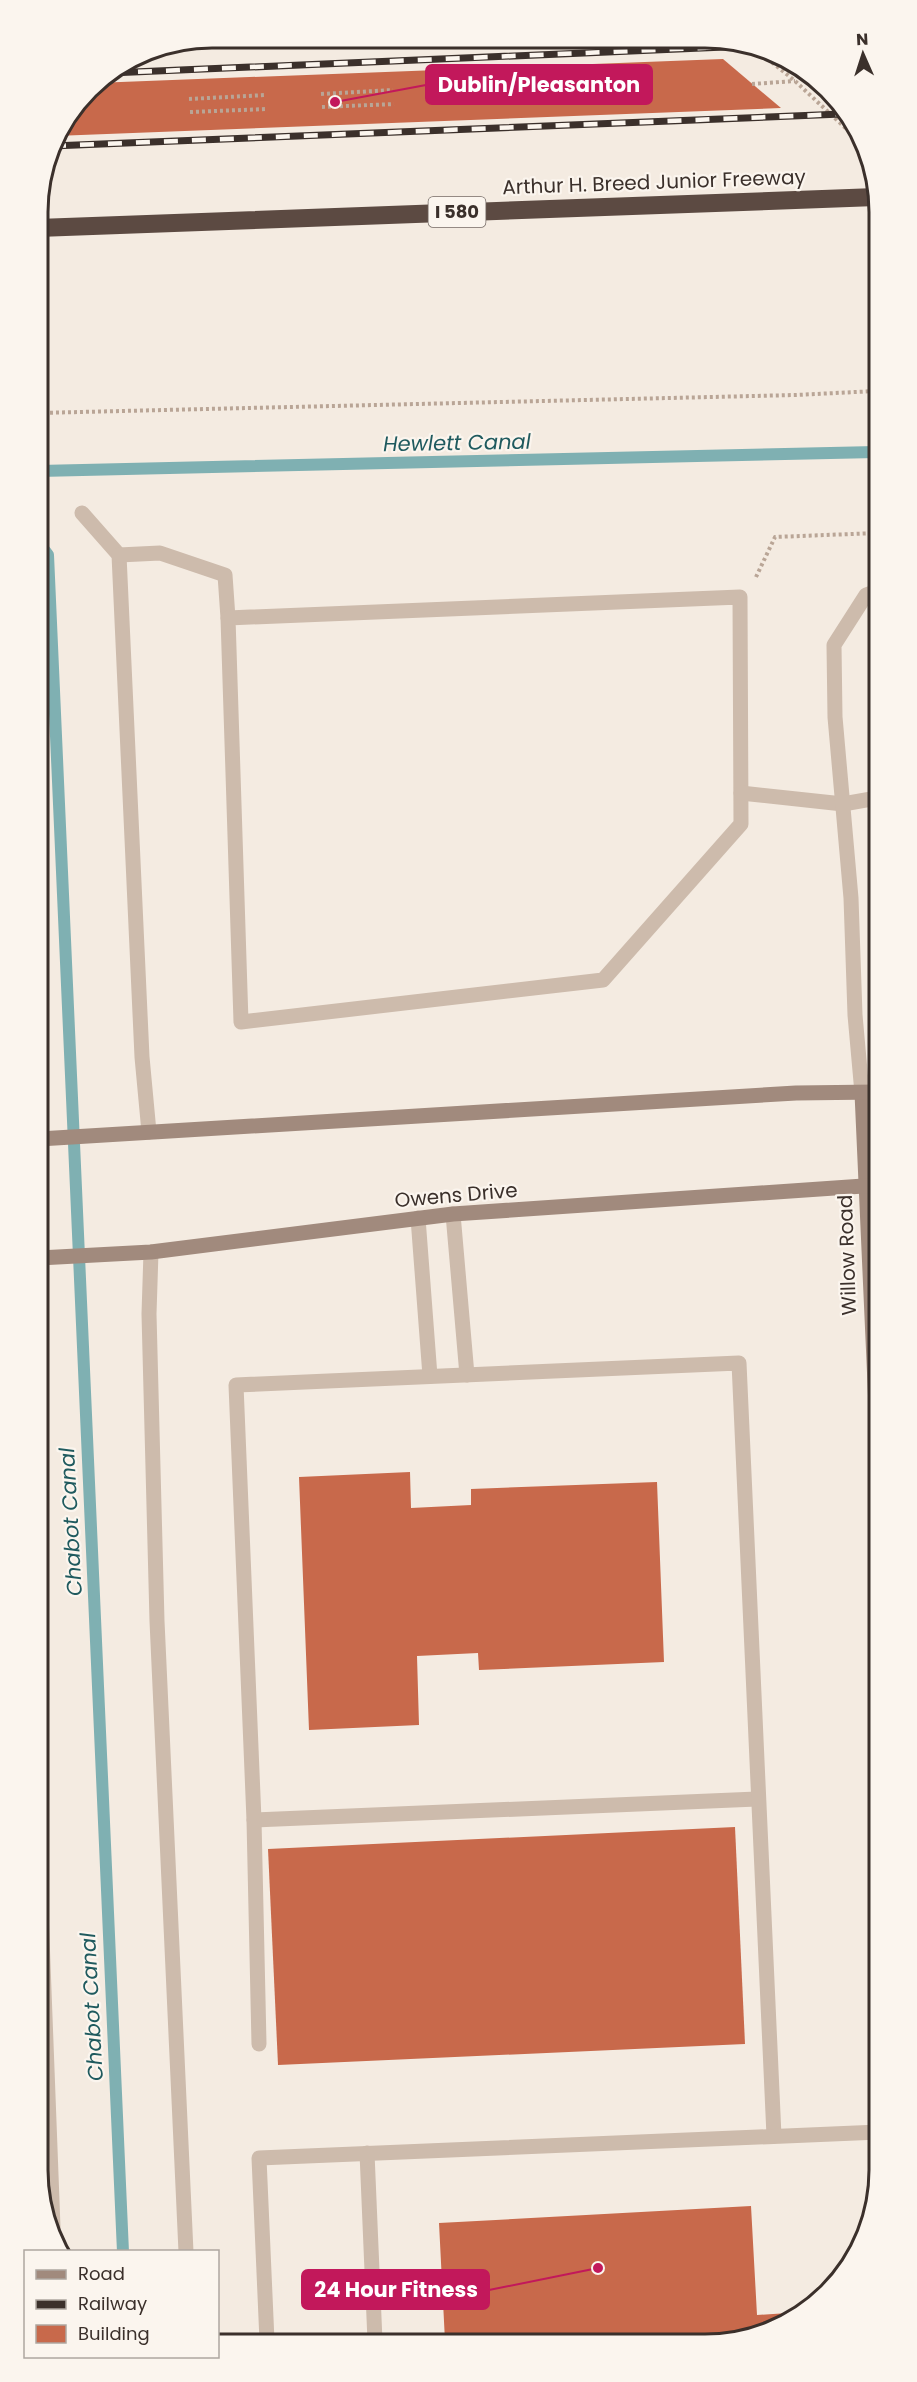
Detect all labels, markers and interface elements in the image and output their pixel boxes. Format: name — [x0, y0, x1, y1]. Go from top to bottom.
north arrow — [833, 24, 893, 84]
text: N — [856, 28, 869, 51]
callout: Dublin/Pleasanton — [426, 65, 652, 104]
text: Dublin/Pleasanton — [438, 70, 640, 99]
street label: Arthur H. Breed Junior Freeway — [502, 163, 806, 201]
road number: I 580 — [428, 197, 486, 227]
water label: Hewlett Canal — [383, 427, 532, 458]
street label: Owens Drive — [393, 1176, 519, 1214]
street label: Willow Road — [831, 1194, 863, 1316]
water label: Chabot Canal — [52, 1446, 89, 1597]
water label: Chabot Canal — [73, 1931, 110, 2082]
legend — [24, 2250, 219, 2358]
text: Road — [78, 2261, 125, 2286]
callout: 24 Hour Fitness — [302, 2270, 489, 2309]
text: 24 Hour Fitness — [314, 2275, 478, 2304]
text: Railway — [78, 2291, 147, 2316]
text: Building — [78, 2321, 150, 2346]

